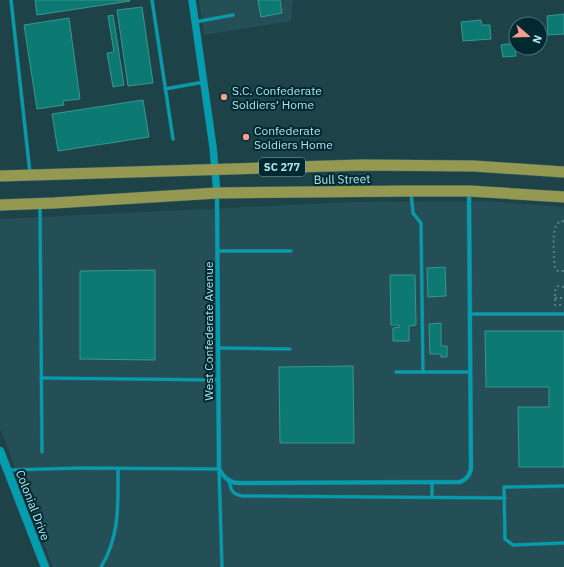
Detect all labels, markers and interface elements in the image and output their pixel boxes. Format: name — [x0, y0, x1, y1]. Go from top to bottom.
north arrow — [508, 16, 548, 56]
text: N — [529, 33, 545, 46]
place label: S.C. Confederate Soldiers’ Home — [232, 83, 322, 112]
marker: S.C. Confederate Soldiers’ Home — [219, 92, 229, 102]
place label: Confederate Soldiers Home — [254, 123, 333, 152]
marker: Confederate Soldiers Home — [241, 132, 251, 142]
road number: SC 277 — [259, 158, 305, 176]
street label: Bull Street — [313, 171, 371, 187]
street label: West Confederate Avenue — [201, 261, 216, 401]
street label: Colonial Drive — [13, 468, 53, 543]

